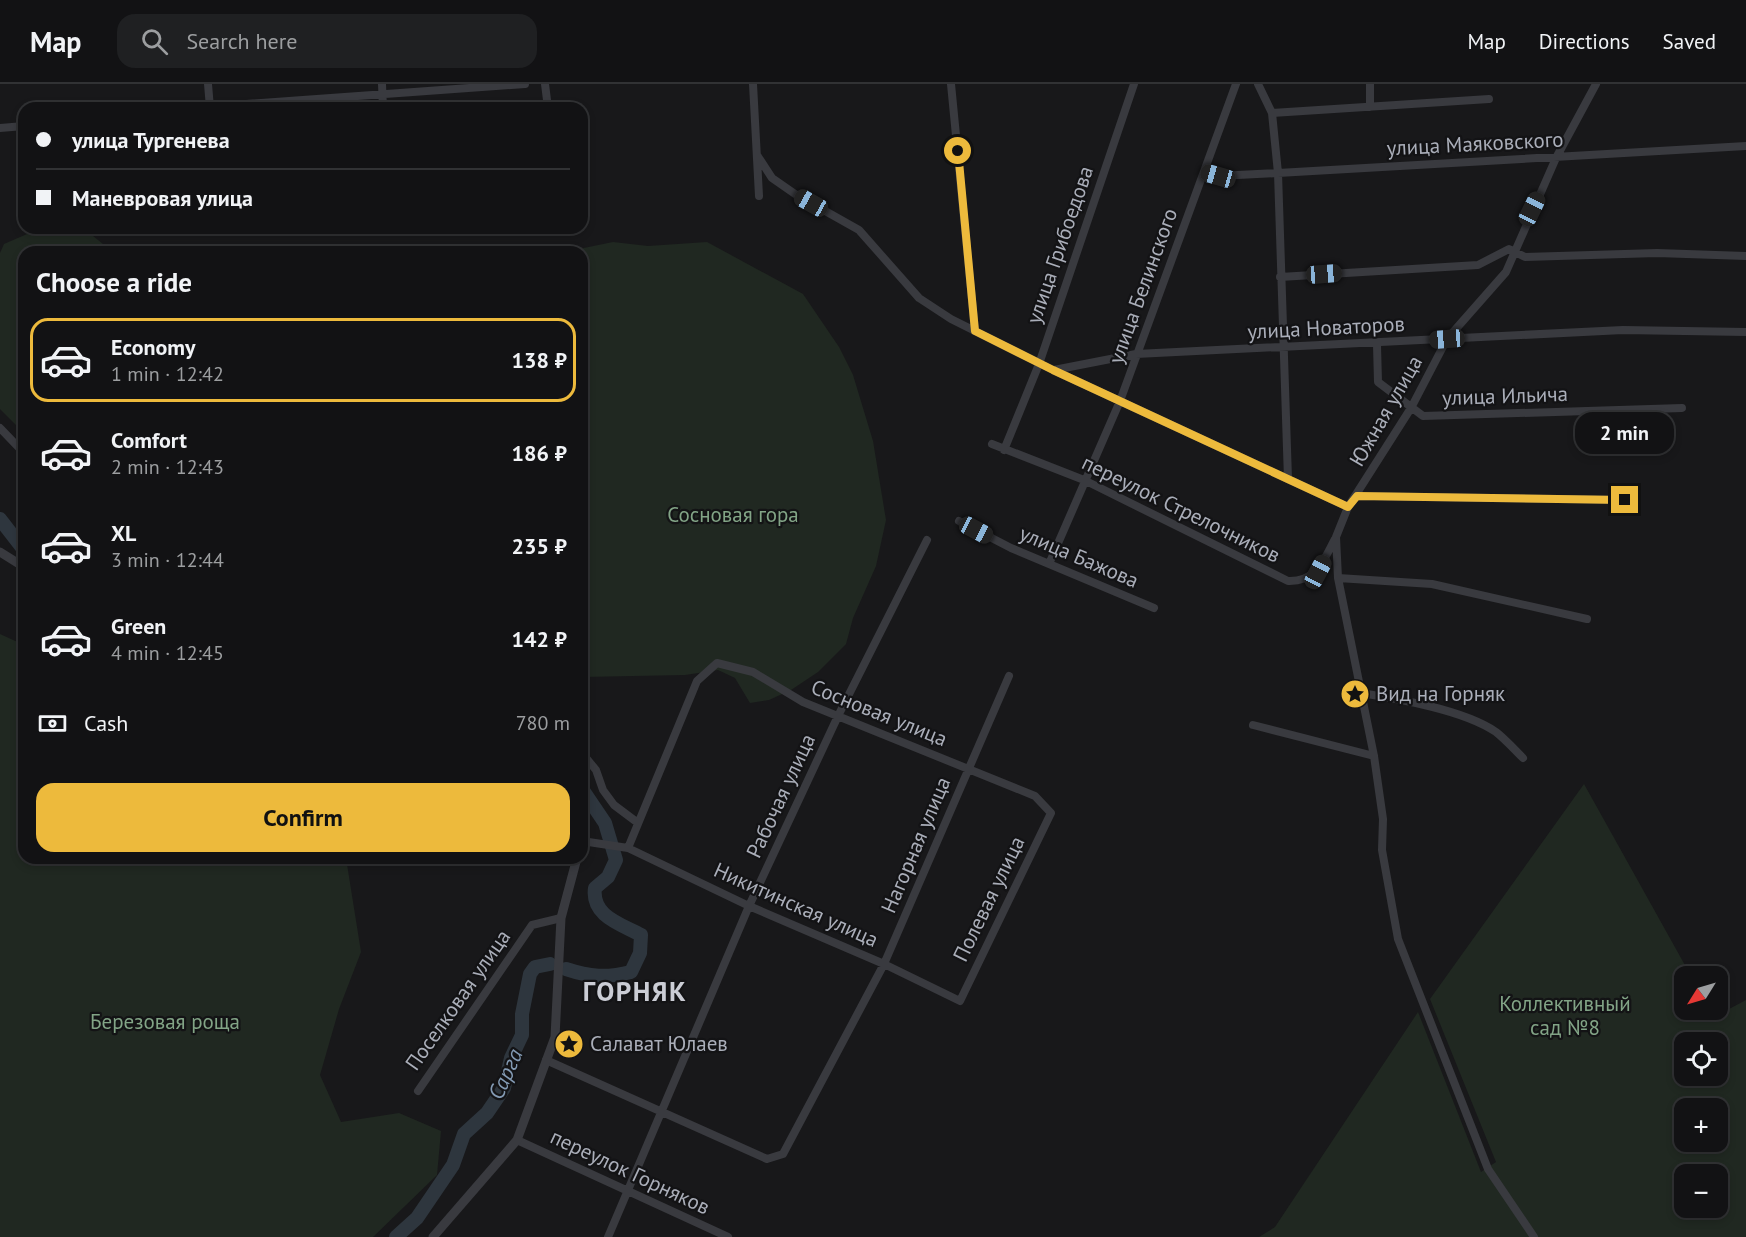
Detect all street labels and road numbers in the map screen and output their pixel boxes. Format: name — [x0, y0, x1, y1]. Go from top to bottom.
street label: улица Маяковского — [1386, 125, 1564, 162]
street label: улица Грибоедова — [1020, 162, 1099, 327]
street label: улица Белинского — [1102, 204, 1183, 367]
street label: улица Новаторов — [1247, 310, 1405, 345]
street label: Южная улица — [1343, 351, 1428, 471]
street label: улица Ильича — [1442, 380, 1568, 411]
street label: переулок Стрелочников — [1078, 449, 1285, 568]
street label: улица Бажова — [1016, 519, 1143, 594]
street label: Сосновая улица — [807, 673, 951, 752]
street label: Рабочая улица — [740, 730, 821, 862]
street label: Нагорная улица — [875, 773, 956, 917]
street label: Полевая улица — [947, 832, 1031, 966]
street label: Никитинская улица — [710, 856, 883, 953]
street label: Поселковая улица — [399, 924, 516, 1075]
street label: переулок Горняков — [546, 1123, 714, 1220]

